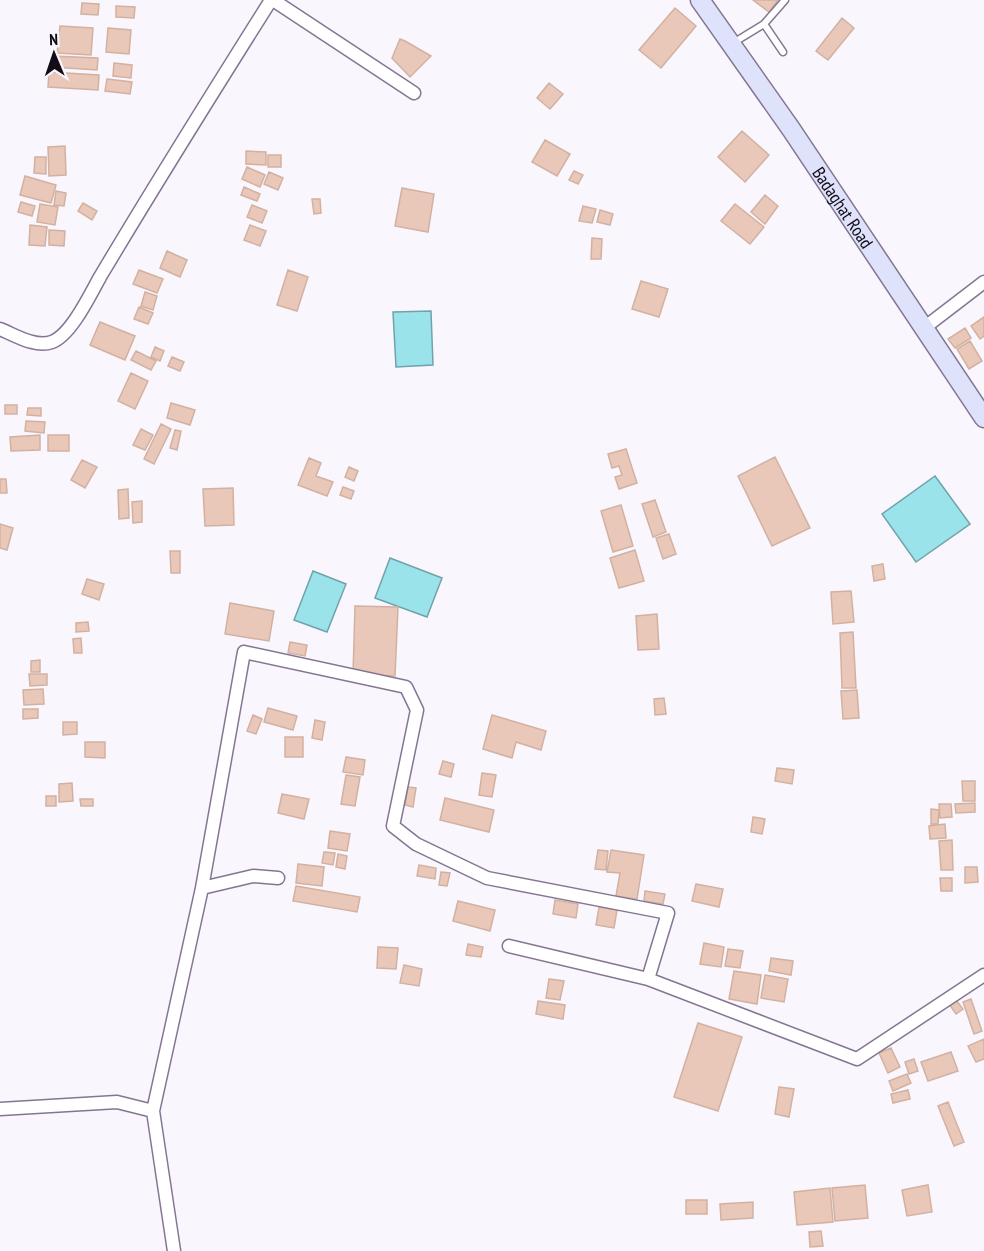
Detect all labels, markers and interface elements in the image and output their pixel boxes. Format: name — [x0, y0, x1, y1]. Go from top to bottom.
north arrow — [24, 24, 84, 84]
text: N — [49, 29, 58, 49]
street label: Badaghat Road — [808, 162, 879, 252]

